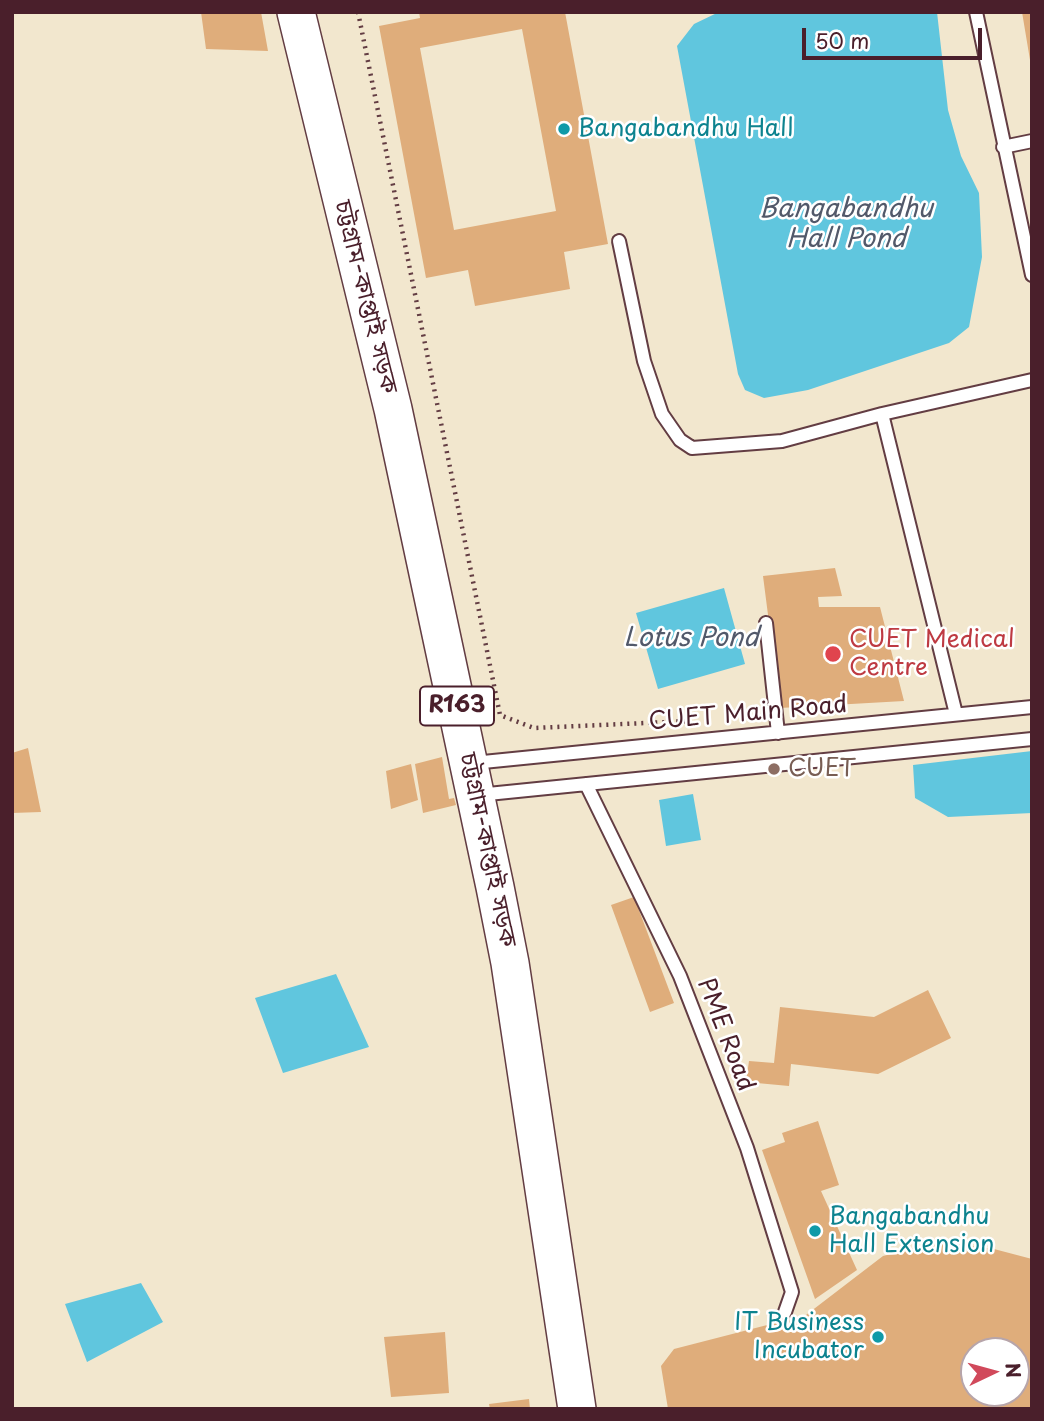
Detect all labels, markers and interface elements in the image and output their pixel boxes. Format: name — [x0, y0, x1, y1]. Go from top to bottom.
scale bar — [806, 14, 986, 58]
text: 50 m — [815, 24, 869, 56]
place label: Bangabandhu Hall — [578, 115, 793, 143]
marker: Bangabandhu Hall — [556, 121, 572, 137]
water label: Bangabandhu Hall Pond — [759, 194, 933, 256]
street label: চট্টগ্রাম-কাপ্তাই সড়ক — [327, 197, 403, 397]
water label: Lotus Pond — [624, 623, 758, 655]
place label: CUET Medical Centre — [849, 626, 1015, 682]
marker: CUET Medical Centre — [823, 644, 843, 664]
road number: R163 — [420, 686, 494, 726]
street label: CUET Main Road — [647, 691, 849, 737]
street label: চট্টগ্রাম-কাপ্তাই সড়ক — [452, 750, 522, 950]
place label: CUET — [788, 755, 856, 783]
marker: CUET — [766, 761, 782, 777]
street label: PME Road — [690, 974, 760, 1096]
place label: Bangabandhu Hall Extension — [829, 1203, 994, 1259]
marker: Bangabandhu Hall Extension — [807, 1223, 823, 1239]
place label: IT Business Incubator — [734, 1309, 864, 1365]
marker: IT Business Incubator — [870, 1329, 886, 1345]
north arrow — [960, 1337, 1030, 1407]
text: N — [999, 1362, 1029, 1379]

